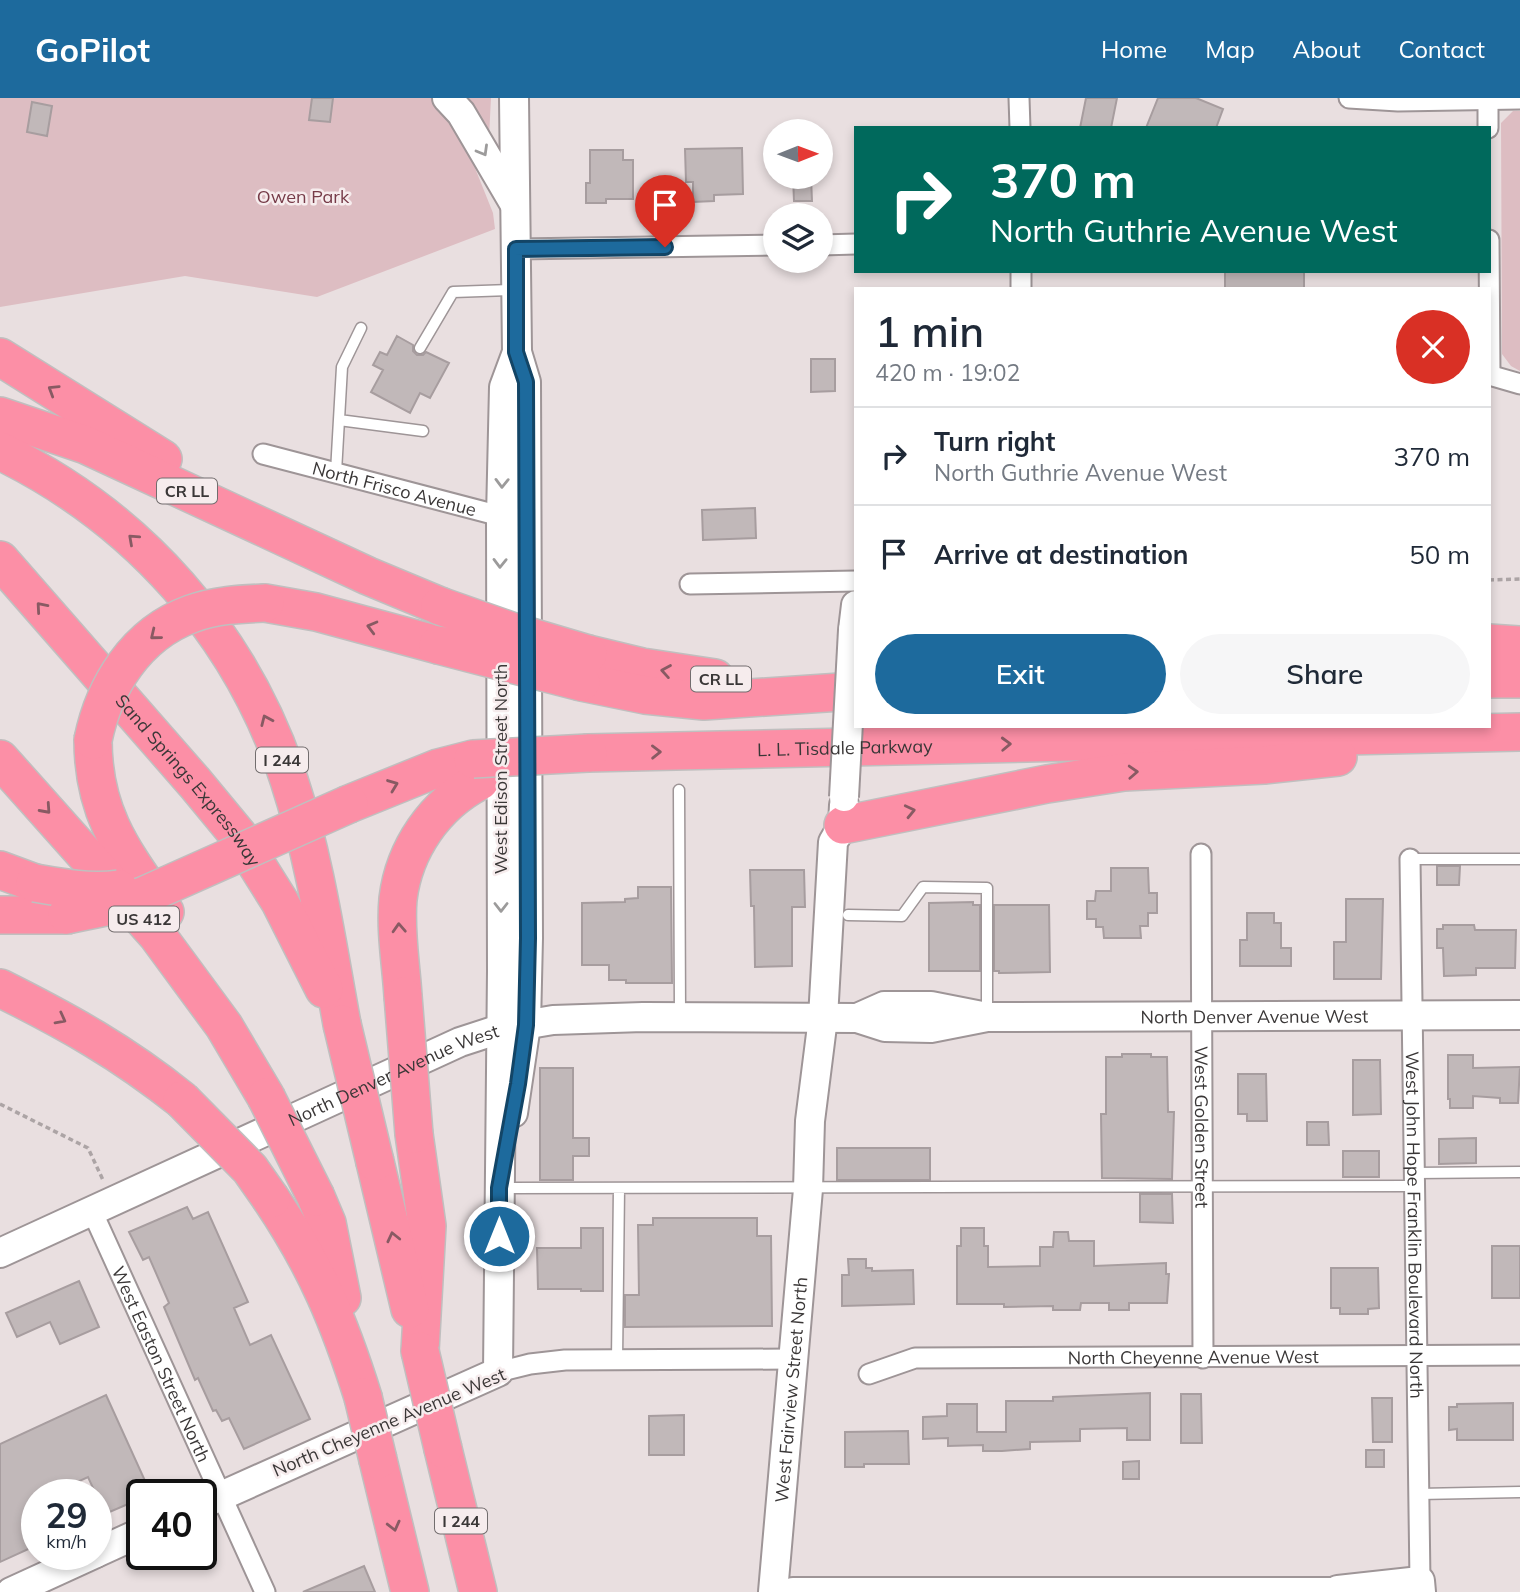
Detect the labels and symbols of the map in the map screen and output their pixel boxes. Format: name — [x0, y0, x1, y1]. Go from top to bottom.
north arrow — [763, 119, 833, 189]
one-way arrow — [474, 144, 487, 157]
pin — [635, 175, 695, 247]
park label: Owen Park — [257, 185, 350, 208]
one-way arrow — [47, 386, 60, 399]
street label: North Frisco Avenue — [310, 456, 479, 521]
road number: CR LL — [157, 478, 217, 504]
one-way arrow — [494, 478, 510, 489]
one-way arrow — [128, 534, 141, 547]
one-way arrow — [493, 558, 508, 569]
one-way arrow — [37, 602, 49, 615]
one-way arrow — [366, 620, 378, 635]
one-way arrow — [151, 627, 163, 640]
street label: West Edison Street North — [489, 664, 512, 874]
one-way arrow — [660, 664, 672, 679]
road number: CR LL — [691, 666, 751, 692]
street label: Sand Springs Expressway — [111, 689, 266, 871]
one-way arrow — [260, 715, 274, 727]
street label: L. L. Tisdale Parkway — [757, 734, 933, 761]
one-way arrow — [1001, 736, 1012, 752]
one-way arrow — [651, 744, 662, 759]
road number: I 244 — [256, 748, 308, 772]
one-way arrow — [1128, 764, 1139, 779]
one-way arrow — [386, 780, 398, 794]
one-way arrow — [38, 801, 50, 814]
one-way arrow — [904, 805, 916, 820]
one-way arrow — [493, 903, 509, 913]
road number: US 412 — [109, 906, 179, 932]
one-way arrow — [391, 922, 406, 933]
street label: North Denver Avenue West — [1140, 1004, 1368, 1028]
one-way arrow — [54, 1010, 66, 1024]
street label: North Denver Avenue West — [284, 1019, 501, 1131]
street label: West Golden Street — [1190, 1046, 1214, 1208]
street label: West John Hope Franklin Boulevard North — [1401, 1051, 1429, 1399]
position arrow — [462, 1199, 536, 1273]
one-way arrow — [387, 1231, 401, 1243]
street label: West Easton Street North — [107, 1262, 216, 1466]
street label: West Fairview Street North — [769, 1276, 812, 1504]
street label: North Cheyenne Avenue West — [1068, 1344, 1319, 1369]
street label: North Cheyenne Avenue West — [269, 1362, 509, 1482]
speed limit sign: 40 — [126, 1479, 217, 1570]
road number: I 244 — [435, 1508, 487, 1534]
one-way arrow — [386, 1520, 400, 1532]

